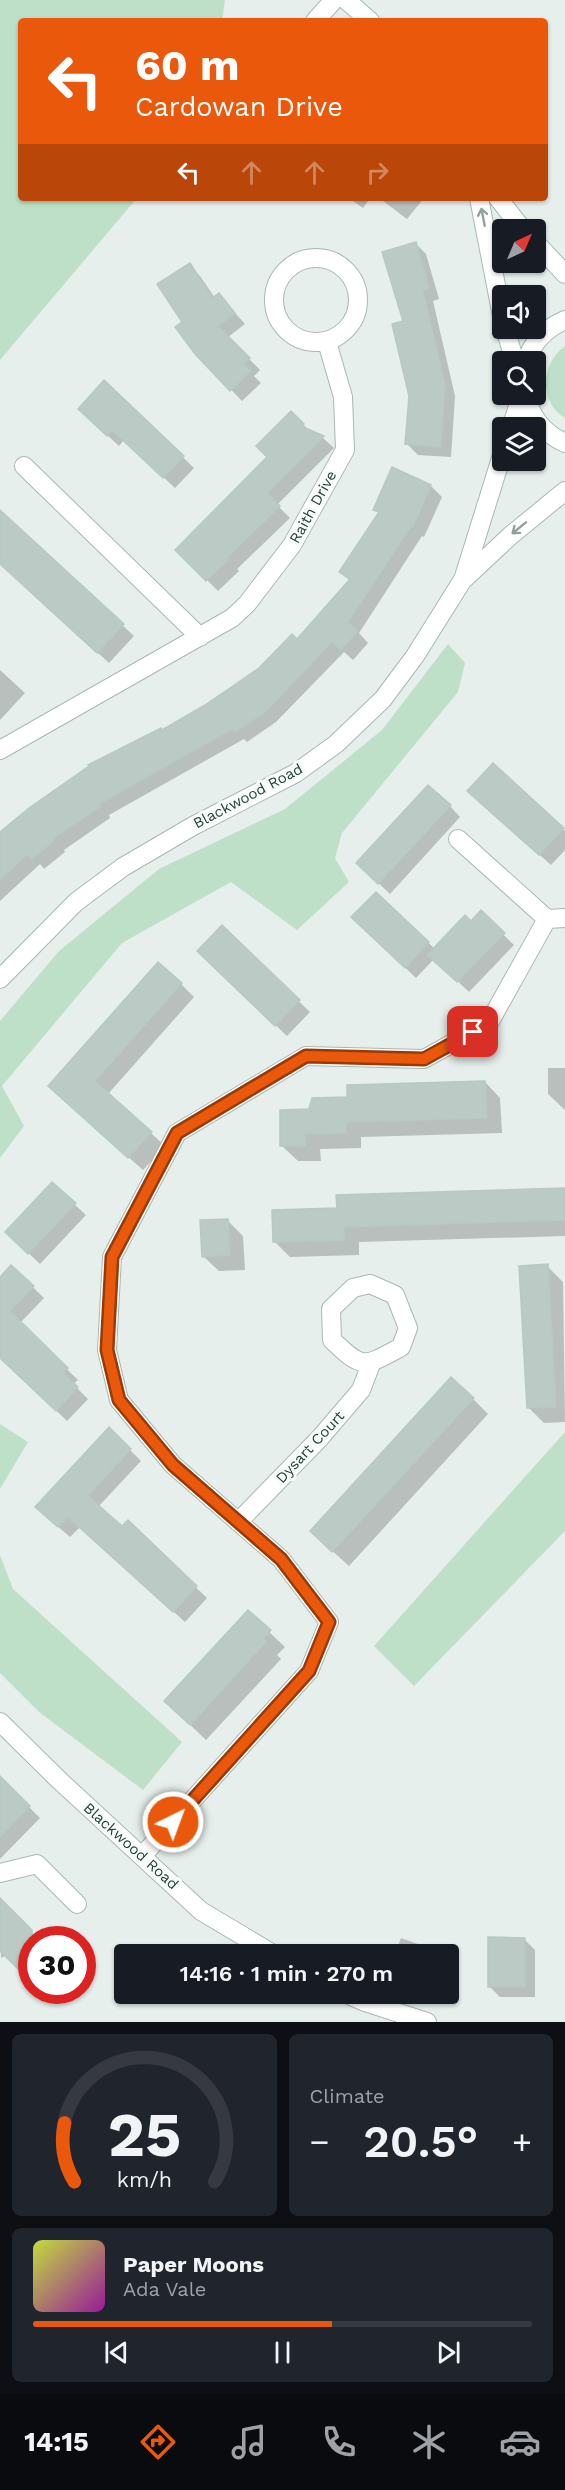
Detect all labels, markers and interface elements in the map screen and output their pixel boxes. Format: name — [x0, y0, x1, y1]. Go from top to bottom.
text: 60 m — [135, 41, 239, 90]
icon: left — [36, 42, 114, 120]
text: Cardowan Drive — [135, 91, 343, 123]
icon: left — [172, 156, 205, 189]
icon: ahead — [235, 156, 268, 189]
icon: ahead — [298, 156, 331, 189]
icon: right — [361, 156, 394, 189]
one-way arrow — [477, 208, 488, 228]
north arrow — [492, 219, 546, 273]
map controls — [492, 219, 546, 471]
button: sound — [492, 285, 546, 339]
button: search — [492, 351, 546, 405]
button: layers — [492, 417, 546, 471]
street label: Raith Drive — [286, 467, 340, 547]
one-way arrow — [512, 521, 528, 534]
street label: Blackwood Road — [190, 760, 306, 832]
pin — [447, 1006, 498, 1057]
icon: arrive — [456, 1015, 489, 1048]
street label: Dysart Court — [272, 1407, 349, 1487]
position arrow — [141, 1790, 205, 1854]
street label: Blackwood Road — [80, 1799, 182, 1893]
speed limit sign: 30 — [18, 1926, 96, 2004]
text: 14:16 · 1 min · 270 m — [180, 1961, 393, 1986]
text: Climate — [310, 2084, 385, 2108]
text: 25 — [107, 2098, 181, 2171]
text: 20.5° — [363, 2115, 478, 2168]
text: − — [310, 2122, 329, 2161]
text: + — [512, 2122, 532, 2161]
text: km/h — [117, 2167, 172, 2192]
text: Paper Moons — [123, 2252, 264, 2277]
text: Ada Vale — [123, 2277, 206, 2301]
icon: previous — [100, 2336, 133, 2369]
icon: pause — [266, 2336, 299, 2369]
icon: next — [432, 2336, 465, 2369]
icon: directions — [137, 2421, 179, 2463]
icon: music — [228, 2421, 270, 2463]
icon: phone — [318, 2421, 360, 2463]
icon: climate — [408, 2421, 450, 2463]
icon: car — [499, 2421, 541, 2463]
text: 14:15 — [24, 2426, 89, 2458]

